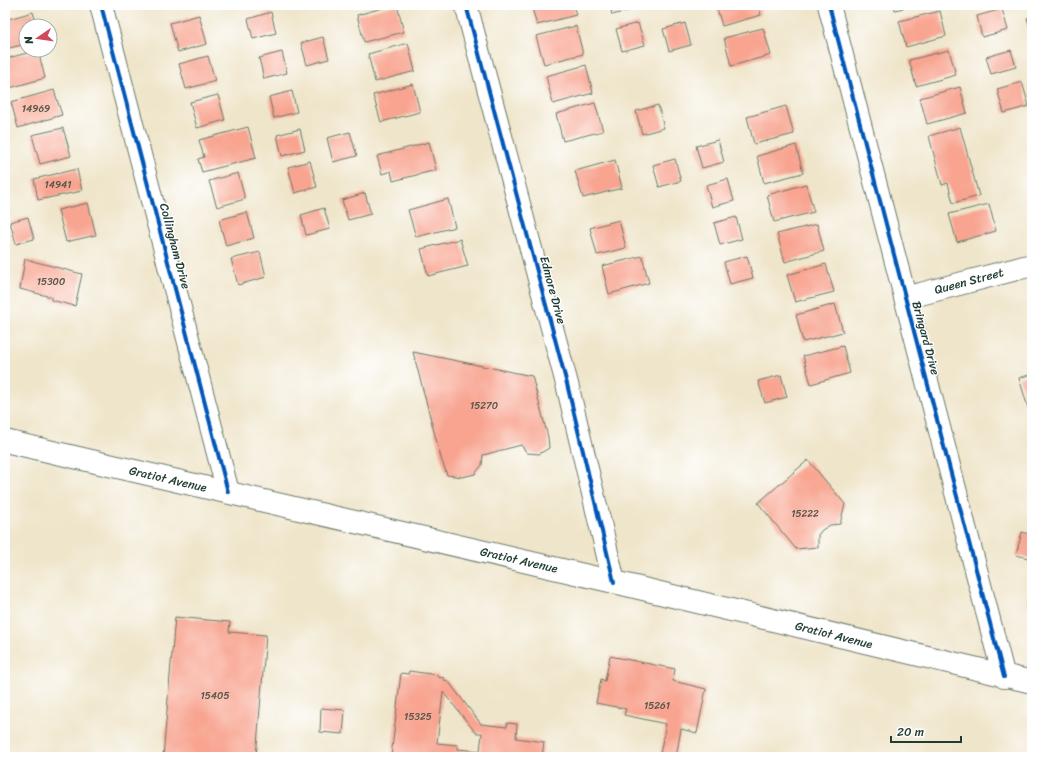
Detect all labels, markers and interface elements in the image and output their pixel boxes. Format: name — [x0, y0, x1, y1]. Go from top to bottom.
north arrow — [18, 18, 58, 58]
text: N — [19, 34, 39, 47]
house number: 14969 — [22, 100, 50, 118]
house number: 14941 — [44, 176, 72, 194]
street label: Collingham Drive — [153, 201, 197, 291]
street label: Edmore Drive — [533, 254, 573, 326]
street label: Queen Street — [932, 261, 1006, 301]
house number: 15300 — [37, 273, 65, 291]
street label: Bringard Drive — [906, 299, 946, 377]
house number: 15270 — [470, 397, 498, 415]
street label: Gratiot Avenue — [127, 459, 209, 499]
house number: 15222 — [791, 505, 819, 523]
street label: Gratiot Avenue — [478, 540, 560, 580]
street label: Gratiot Avenue — [793, 615, 875, 655]
house number: 15405 — [200, 687, 230, 705]
house number: 15261 — [644, 697, 670, 715]
house number: 15325 — [404, 708, 432, 726]
scale bar — [891, 718, 961, 744]
text: 20 m — [897, 721, 924, 743]

